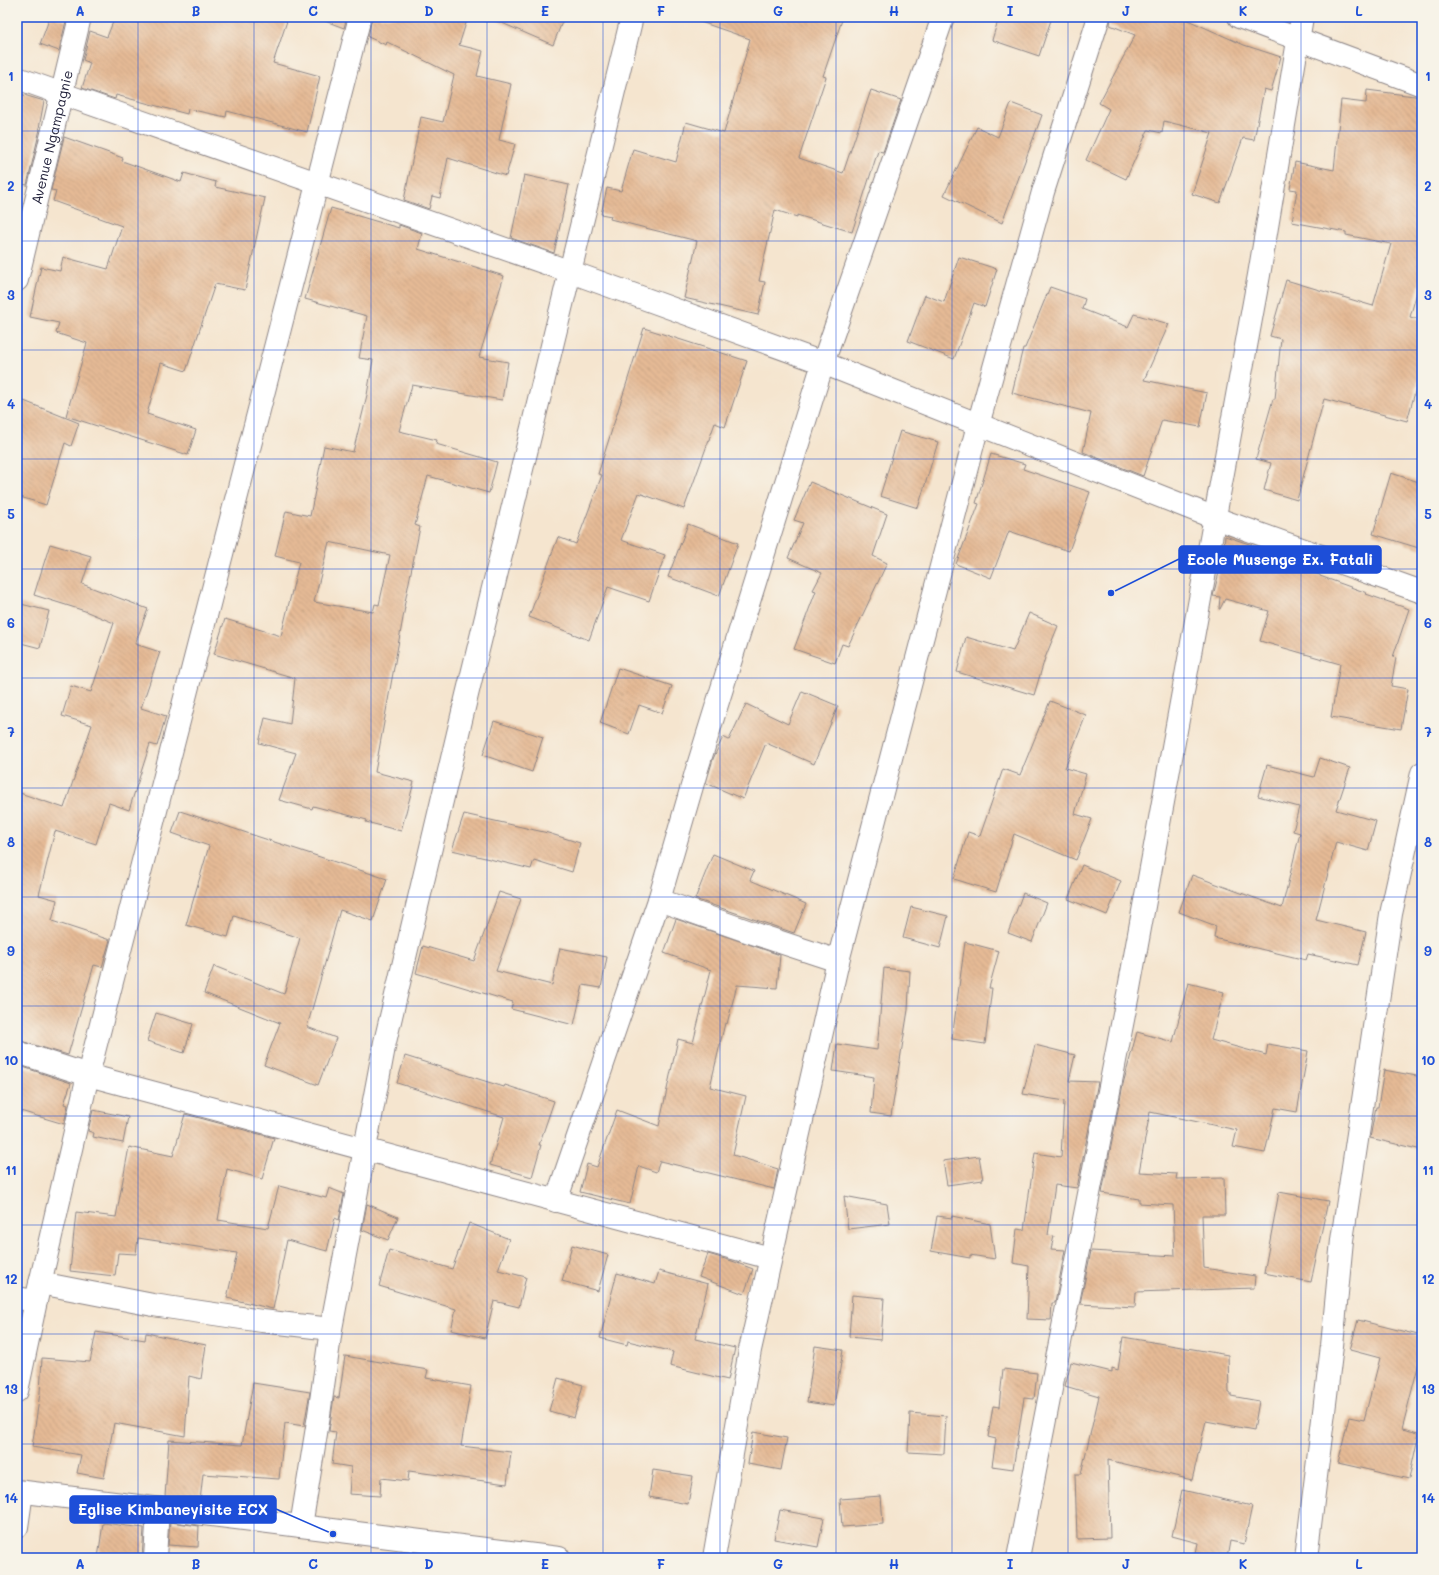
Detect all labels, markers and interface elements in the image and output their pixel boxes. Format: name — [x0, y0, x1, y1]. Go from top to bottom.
text: A — [75, 2, 85, 19]
text: B — [192, 2, 201, 19]
text: C — [308, 2, 318, 19]
text: D — [424, 2, 434, 19]
text: E — [541, 2, 549, 19]
text: F — [657, 2, 665, 19]
text: G — [773, 2, 783, 19]
text: H — [889, 2, 899, 19]
text: I — [1007, 2, 1014, 19]
text: J — [1122, 2, 1130, 19]
text: K — [1239, 2, 1248, 19]
text: L — [1355, 2, 1363, 19]
text: 1 — [8, 67, 14, 84]
text: 1 — [1425, 67, 1431, 84]
street label: Avenue Ngampagnie — [26, 68, 77, 206]
text: 2 — [7, 177, 15, 194]
text: 2 — [1424, 177, 1432, 194]
text: 3 — [7, 286, 15, 303]
text: 3 — [1424, 286, 1432, 303]
text: 4 — [7, 395, 15, 412]
text: 4 — [1424, 395, 1432, 412]
text: 5 — [7, 505, 15, 522]
text: 5 — [1424, 505, 1432, 522]
callout: Ecole Musenge Ex. Fatali — [1179, 546, 1381, 573]
text: Ecole Musenge Ex. Fatali — [1187, 549, 1373, 569]
text: 6 — [7, 614, 15, 631]
text: 6 — [1424, 614, 1432, 631]
text: 7 — [7, 723, 15, 740]
text: 7 — [1424, 723, 1432, 740]
text: 8 — [7, 833, 15, 850]
text: 8 — [1424, 833, 1432, 850]
text: 9 — [7, 942, 15, 959]
text: 9 — [1424, 942, 1432, 959]
text: 10 — [4, 1051, 18, 1068]
text: 10 — [1421, 1051, 1435, 1068]
text: 11 — [5, 1161, 17, 1178]
text: 11 — [1422, 1161, 1434, 1178]
text: 12 — [4, 1270, 18, 1287]
text: 12 — [1421, 1270, 1435, 1287]
text: 13 — [4, 1380, 18, 1397]
text: 13 — [1421, 1380, 1435, 1397]
text: 14 — [4, 1489, 18, 1506]
text: 14 — [1421, 1489, 1435, 1506]
callout: Eglise Kimbaneyisite ECX — [70, 1496, 276, 1523]
text: Eglise Kimbaneyisite ECX — [78, 1499, 268, 1519]
text: A — [75, 1555, 85, 1572]
text: B — [192, 1555, 201, 1572]
text: C — [308, 1555, 318, 1572]
text: D — [424, 1555, 434, 1572]
text: E — [541, 1555, 549, 1572]
text: F — [657, 1555, 665, 1572]
text: G — [773, 1555, 783, 1572]
text: H — [889, 1555, 899, 1572]
text: I — [1007, 1555, 1014, 1572]
text: J — [1122, 1555, 1130, 1572]
text: K — [1239, 1555, 1248, 1572]
text: L — [1355, 1555, 1363, 1572]

